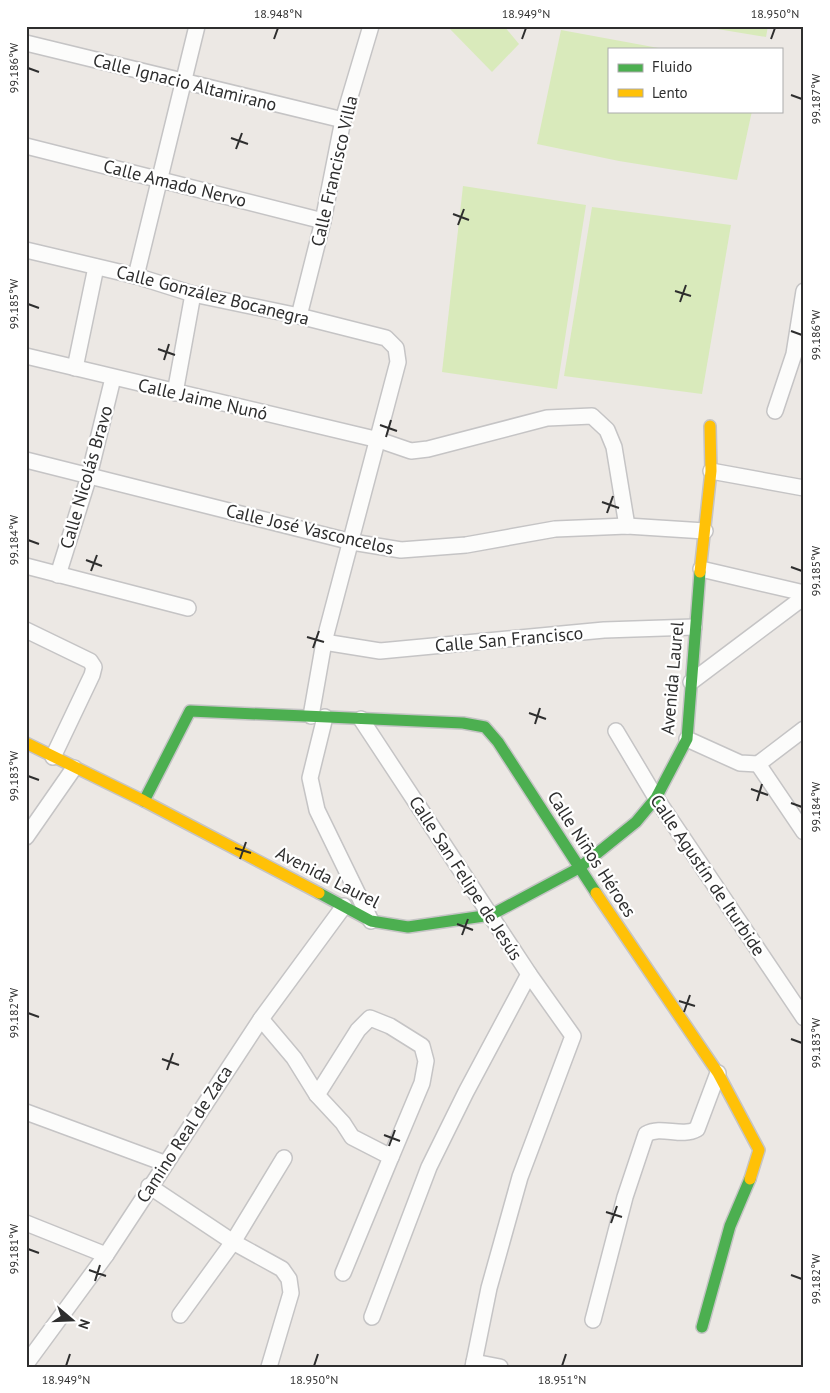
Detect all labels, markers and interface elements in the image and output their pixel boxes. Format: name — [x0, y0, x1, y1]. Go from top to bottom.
text: 18.948°N — [254, 6, 302, 21]
text: 18.949°N — [502, 6, 550, 21]
text: 18.950°N — [751, 6, 799, 21]
text: 99.186°W — [6, 43, 21, 93]
street label: Calle Ignacio Altamirano — [91, 48, 279, 116]
legend — [608, 48, 782, 112]
text: Fluido — [652, 57, 692, 76]
text: 99.187°W — [808, 74, 823, 124]
text: Lento — [652, 83, 688, 102]
street label: Calle Francisco Villa — [305, 93, 363, 249]
street label: Calle Amado Nervo — [101, 154, 249, 212]
street label: Calle González Bocanegra — [114, 260, 312, 330]
text: 99.185°W — [6, 279, 21, 329]
text: 99.186°W — [808, 310, 823, 360]
street label: Calle Jaime Nunó — [136, 373, 270, 425]
street label: Calle Nicolás Bravo — [55, 403, 117, 551]
street label: Calle José Vasconcelos — [224, 498, 396, 560]
text: 99.184°W — [6, 515, 21, 565]
text: 99.185°W — [808, 546, 823, 596]
street label: Avenida Laurel — [656, 620, 688, 736]
street label: Calle San Francisco — [434, 621, 584, 657]
text: 99.183°W — [6, 751, 21, 801]
text: 99.184°W — [808, 782, 823, 832]
street label: Calle Niños Héroes — [543, 787, 641, 921]
street label: Calle Agustín de Iturbide — [645, 790, 771, 960]
street label: Calle San Felipe de Jesús — [404, 791, 528, 965]
street label: Avenida Laurel — [272, 841, 385, 913]
text: 99.182°W — [6, 988, 21, 1038]
text: 99.183°W — [808, 1018, 823, 1068]
street label: Camino Real de Zaca — [131, 1061, 237, 1207]
text: 99.181°W — [6, 1224, 21, 1274]
text: 99.182°W — [808, 1254, 823, 1304]
north arrow — [48, 1296, 98, 1346]
text: N — [74, 1317, 94, 1332]
text: 18.949°N — [42, 1372, 90, 1387]
text: 18.950°N — [290, 1372, 338, 1387]
text: 18.951°N — [538, 1372, 586, 1387]

